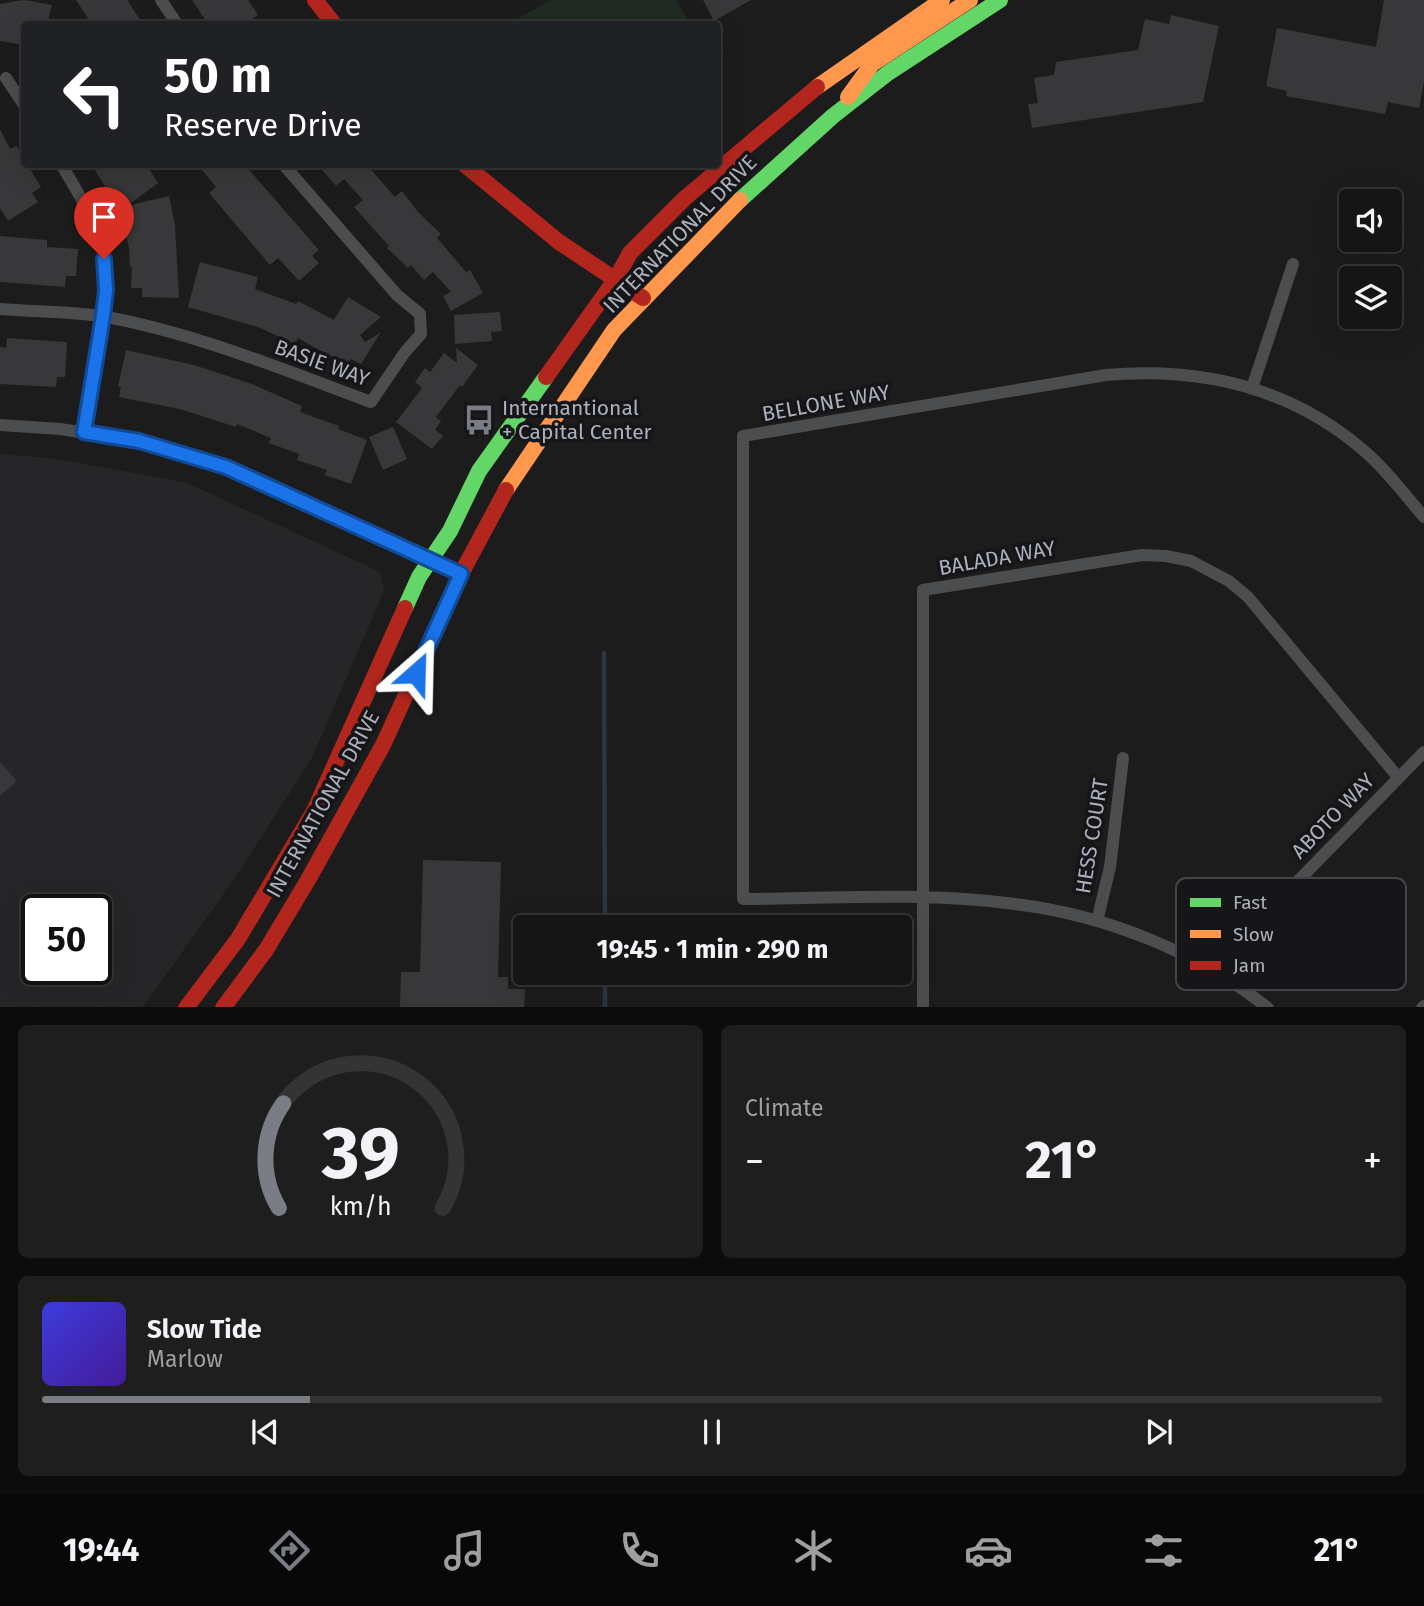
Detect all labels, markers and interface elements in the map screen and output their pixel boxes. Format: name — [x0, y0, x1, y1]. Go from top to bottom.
text: 50 m — [164, 46, 272, 105]
icon: left — [49, 49, 140, 140]
text: Reserve Drive — [164, 106, 362, 144]
street label: INTERNATIONAL DRIVE — [598, 149, 762, 319]
pin — [74, 187, 134, 259]
map controls — [1339, 189, 1402, 329]
button: sound — [1339, 189, 1402, 252]
icon: arrive — [85, 198, 123, 236]
button: layers — [1339, 266, 1402, 329]
street label: BASIE WAY — [271, 334, 373, 392]
street label: BELLONE WAY — [760, 379, 892, 427]
place label: Internantional + Capital Center — [502, 395, 652, 445]
bus stop icon: Internantional + Capital Center — [462, 403, 496, 437]
street label: BALADA WAY — [937, 535, 1058, 581]
position arrow — [379, 636, 453, 710]
street label: INTERNATIONAL DRIVE — [261, 706, 385, 902]
street label: ABOTO WAY — [1286, 768, 1380, 864]
street label: HESS COURT — [1070, 776, 1114, 896]
legend — [1176, 878, 1406, 990]
text: Fast — [1233, 891, 1267, 914]
speed limit sign: 50 — [21, 894, 112, 985]
text: Slow — [1233, 923, 1274, 946]
text: 19:45 · 1 min · 290 m — [597, 934, 828, 965]
text: Jam — [1233, 954, 1265, 977]
text: Climate — [745, 1094, 824, 1122]
text: 39 — [321, 1110, 399, 1197]
text: 21° — [1025, 1129, 1102, 1192]
text: − — [745, 1138, 764, 1184]
text: + — [1363, 1138, 1382, 1184]
text: km/h — [330, 1191, 391, 1221]
text: Slow Tide — [147, 1314, 262, 1345]
text: Marlow — [147, 1345, 223, 1373]
icon: previous — [246, 1413, 284, 1451]
icon: pause — [693, 1413, 731, 1451]
icon: next — [1140, 1413, 1178, 1451]
icon: directions — [265, 1526, 314, 1575]
icon: music — [440, 1526, 489, 1575]
icon: phone — [615, 1526, 664, 1575]
icon: climate — [789, 1526, 838, 1575]
icon: car — [964, 1526, 1013, 1575]
icon: filters — [1139, 1526, 1188, 1575]
text: 19:44 — [63, 1531, 139, 1569]
text: 21° — [1314, 1531, 1361, 1569]

